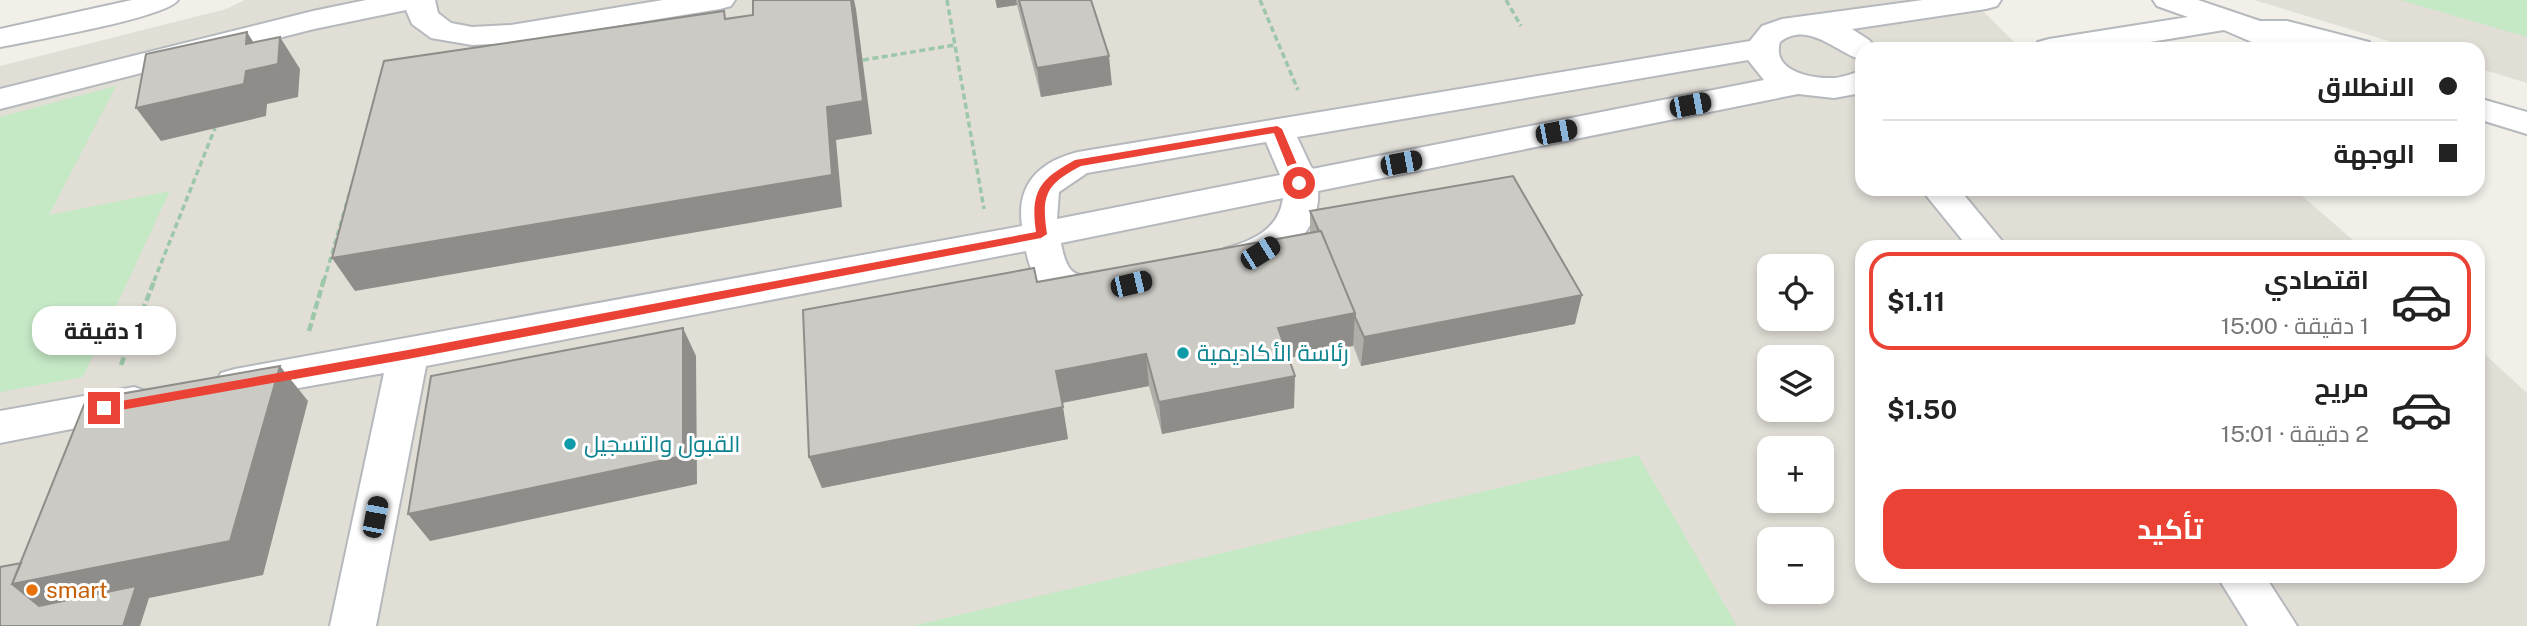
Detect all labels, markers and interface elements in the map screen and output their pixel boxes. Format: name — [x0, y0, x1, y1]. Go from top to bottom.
text: الانطلاق — [2317, 71, 2415, 102]
car — [1668, 91, 1713, 119]
car — [1534, 118, 1579, 146]
text: الوجهة — [2334, 138, 2415, 169]
car — [1379, 149, 1424, 177]
route start — [1283, 167, 1315, 199]
car — [1237, 233, 1284, 273]
map controls — [1757, 254, 1834, 604]
button: locate — [1757, 254, 1834, 331]
text: اقتصادي — [2264, 264, 2369, 295]
car — [1109, 269, 1154, 299]
icon: car — [2390, 270, 2453, 333]
text: $1.11 — [1887, 286, 1945, 317]
callout: 1 دقيقة — [32, 306, 176, 356]
text: 1 دقيقة · 15:00 — [2221, 312, 2369, 339]
text: 1 دقيقة — [64, 317, 144, 344]
place label: رئاسة الأكاديمية — [1197, 339, 1349, 366]
marker: رئاسة الأكاديمية — [1175, 345, 1191, 361]
button: layers — [1757, 345, 1834, 422]
text: مريح — [2314, 372, 2369, 403]
icon: car — [2390, 378, 2453, 441]
route end — [88, 392, 120, 424]
text: $1.50 — [1887, 394, 1957, 425]
text: 2 دقيقة · 15:01 — [2221, 420, 2369, 447]
place label: القبول والتسجيل — [584, 430, 740, 458]
marker: القبول والتسجيل — [562, 436, 578, 452]
button: + — [1757, 436, 1834, 513]
button: تأكيد — [1883, 489, 2457, 569]
car — [361, 494, 390, 540]
button: − — [1757, 527, 1834, 604]
place label: smart — [46, 576, 108, 603]
marker: smart — [24, 582, 40, 598]

